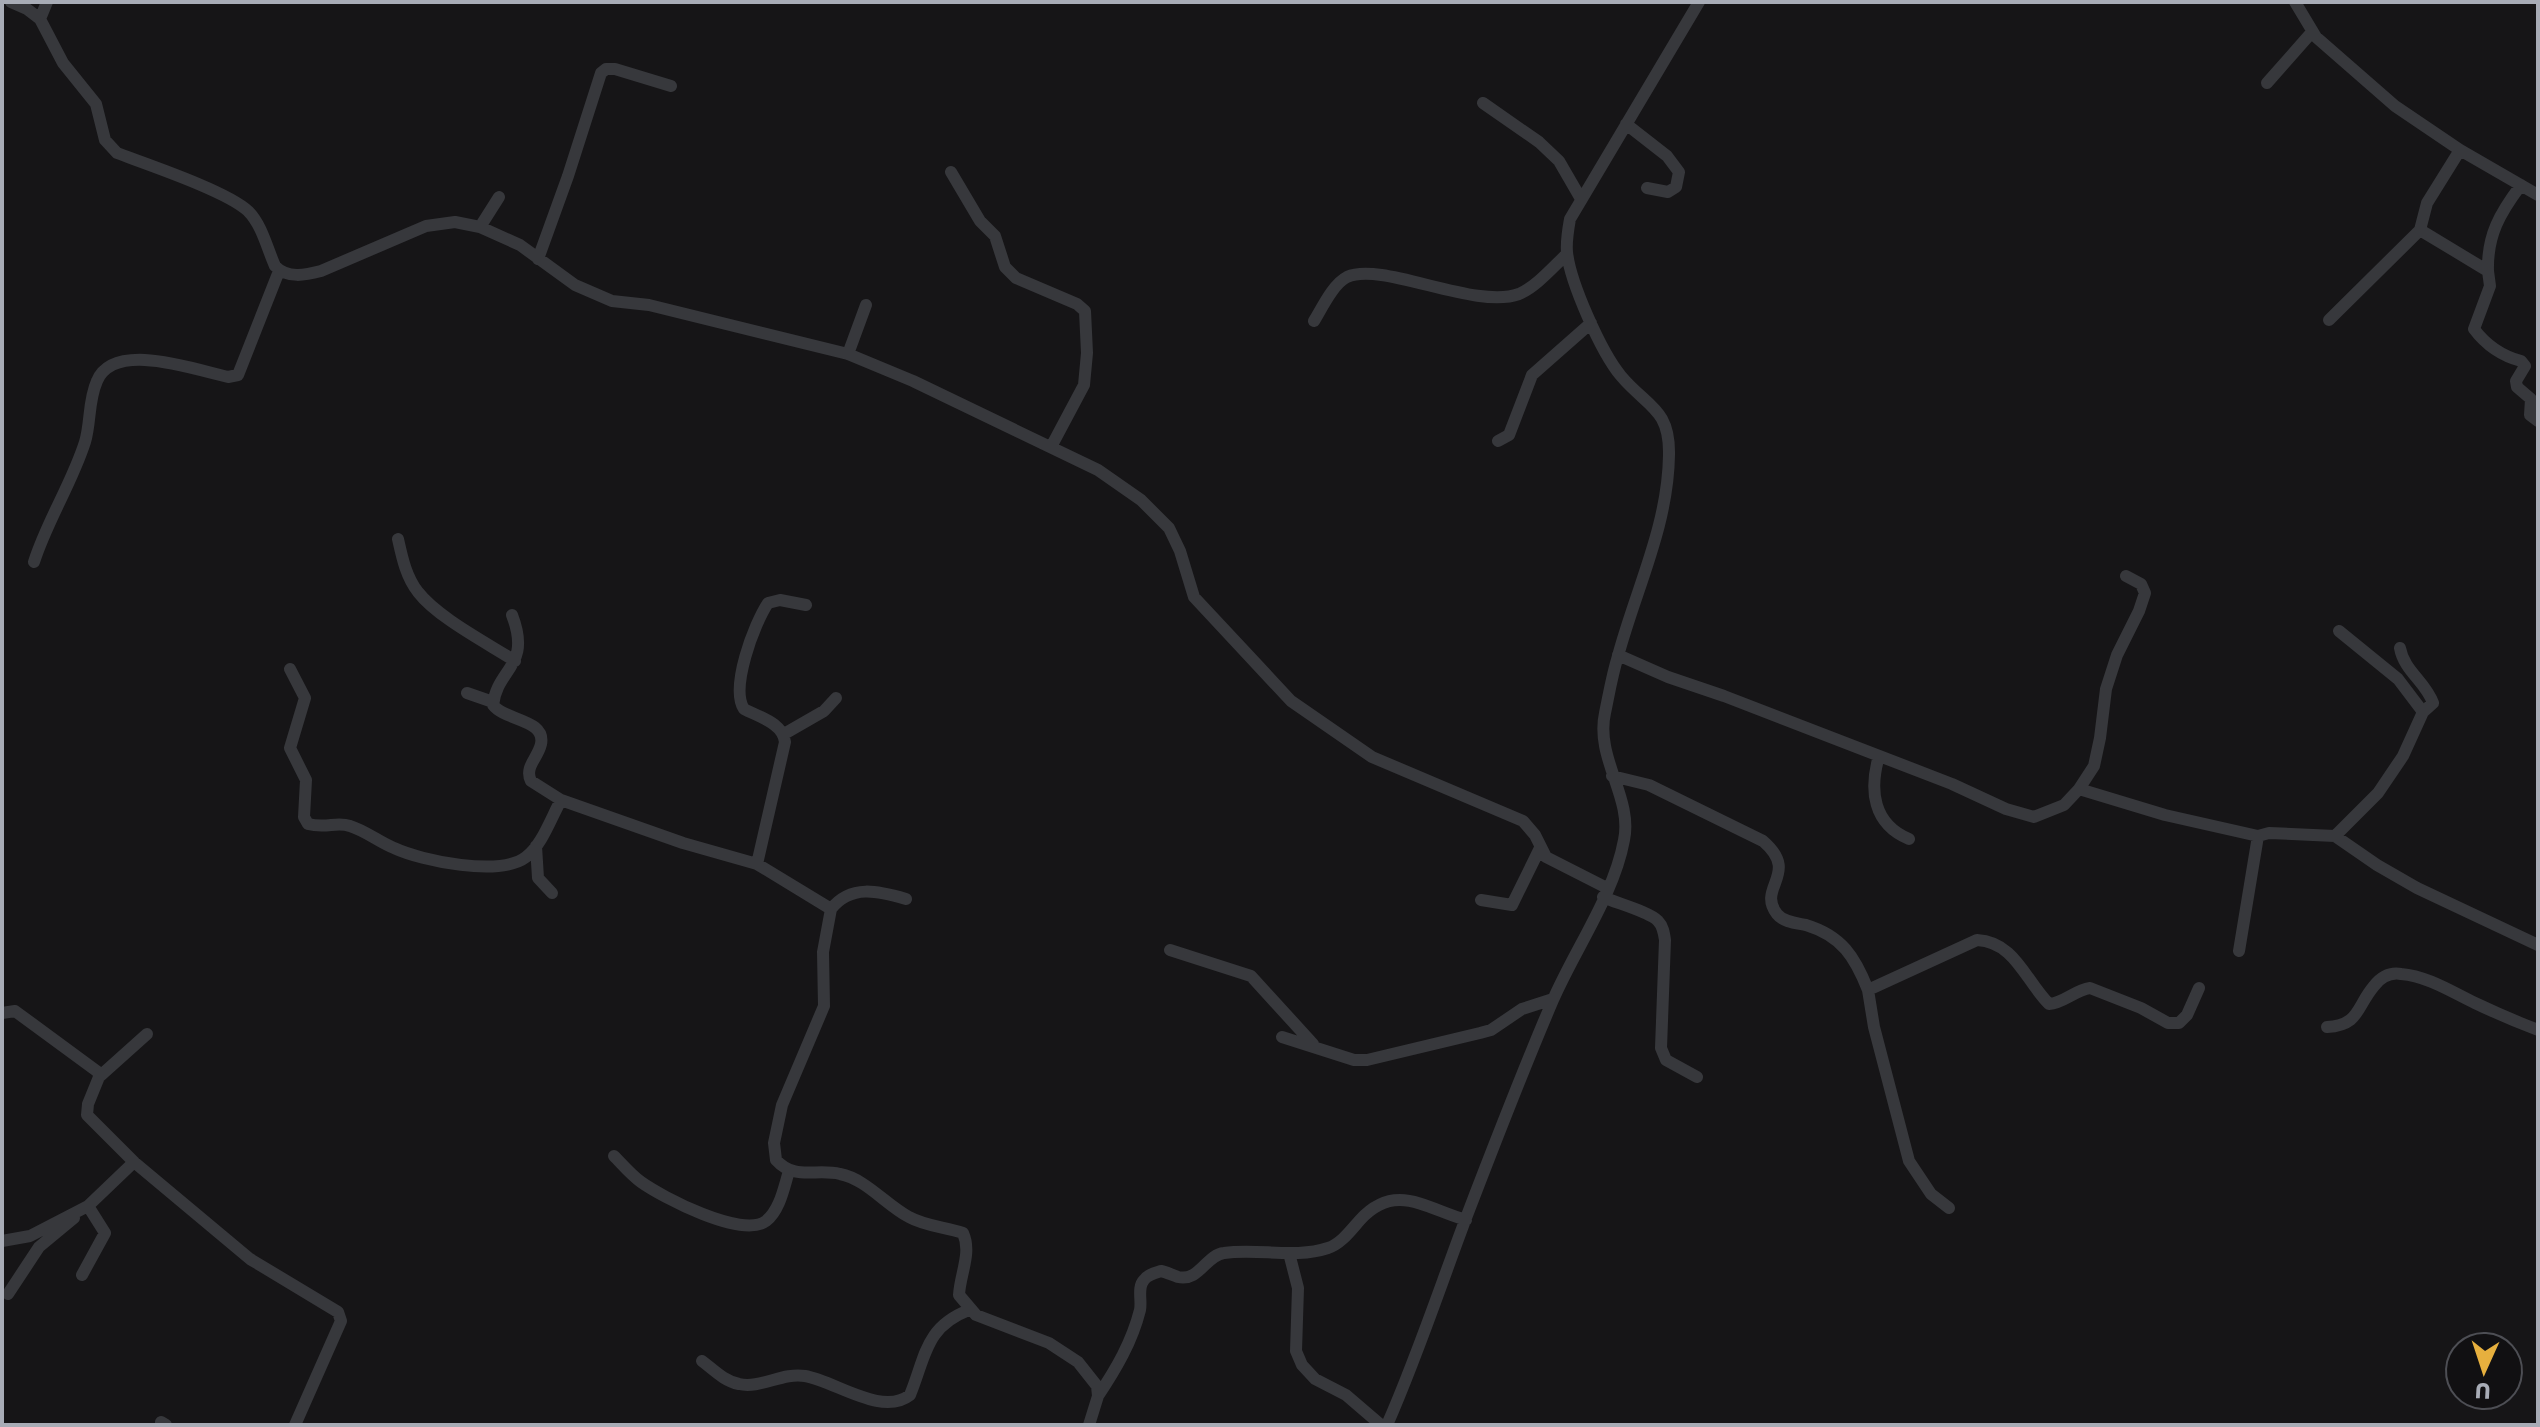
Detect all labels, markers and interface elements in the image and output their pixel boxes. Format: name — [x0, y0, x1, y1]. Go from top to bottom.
north arrow — [2444, 1331, 2524, 1411]
text: U — [2474, 1375, 2492, 1406]

